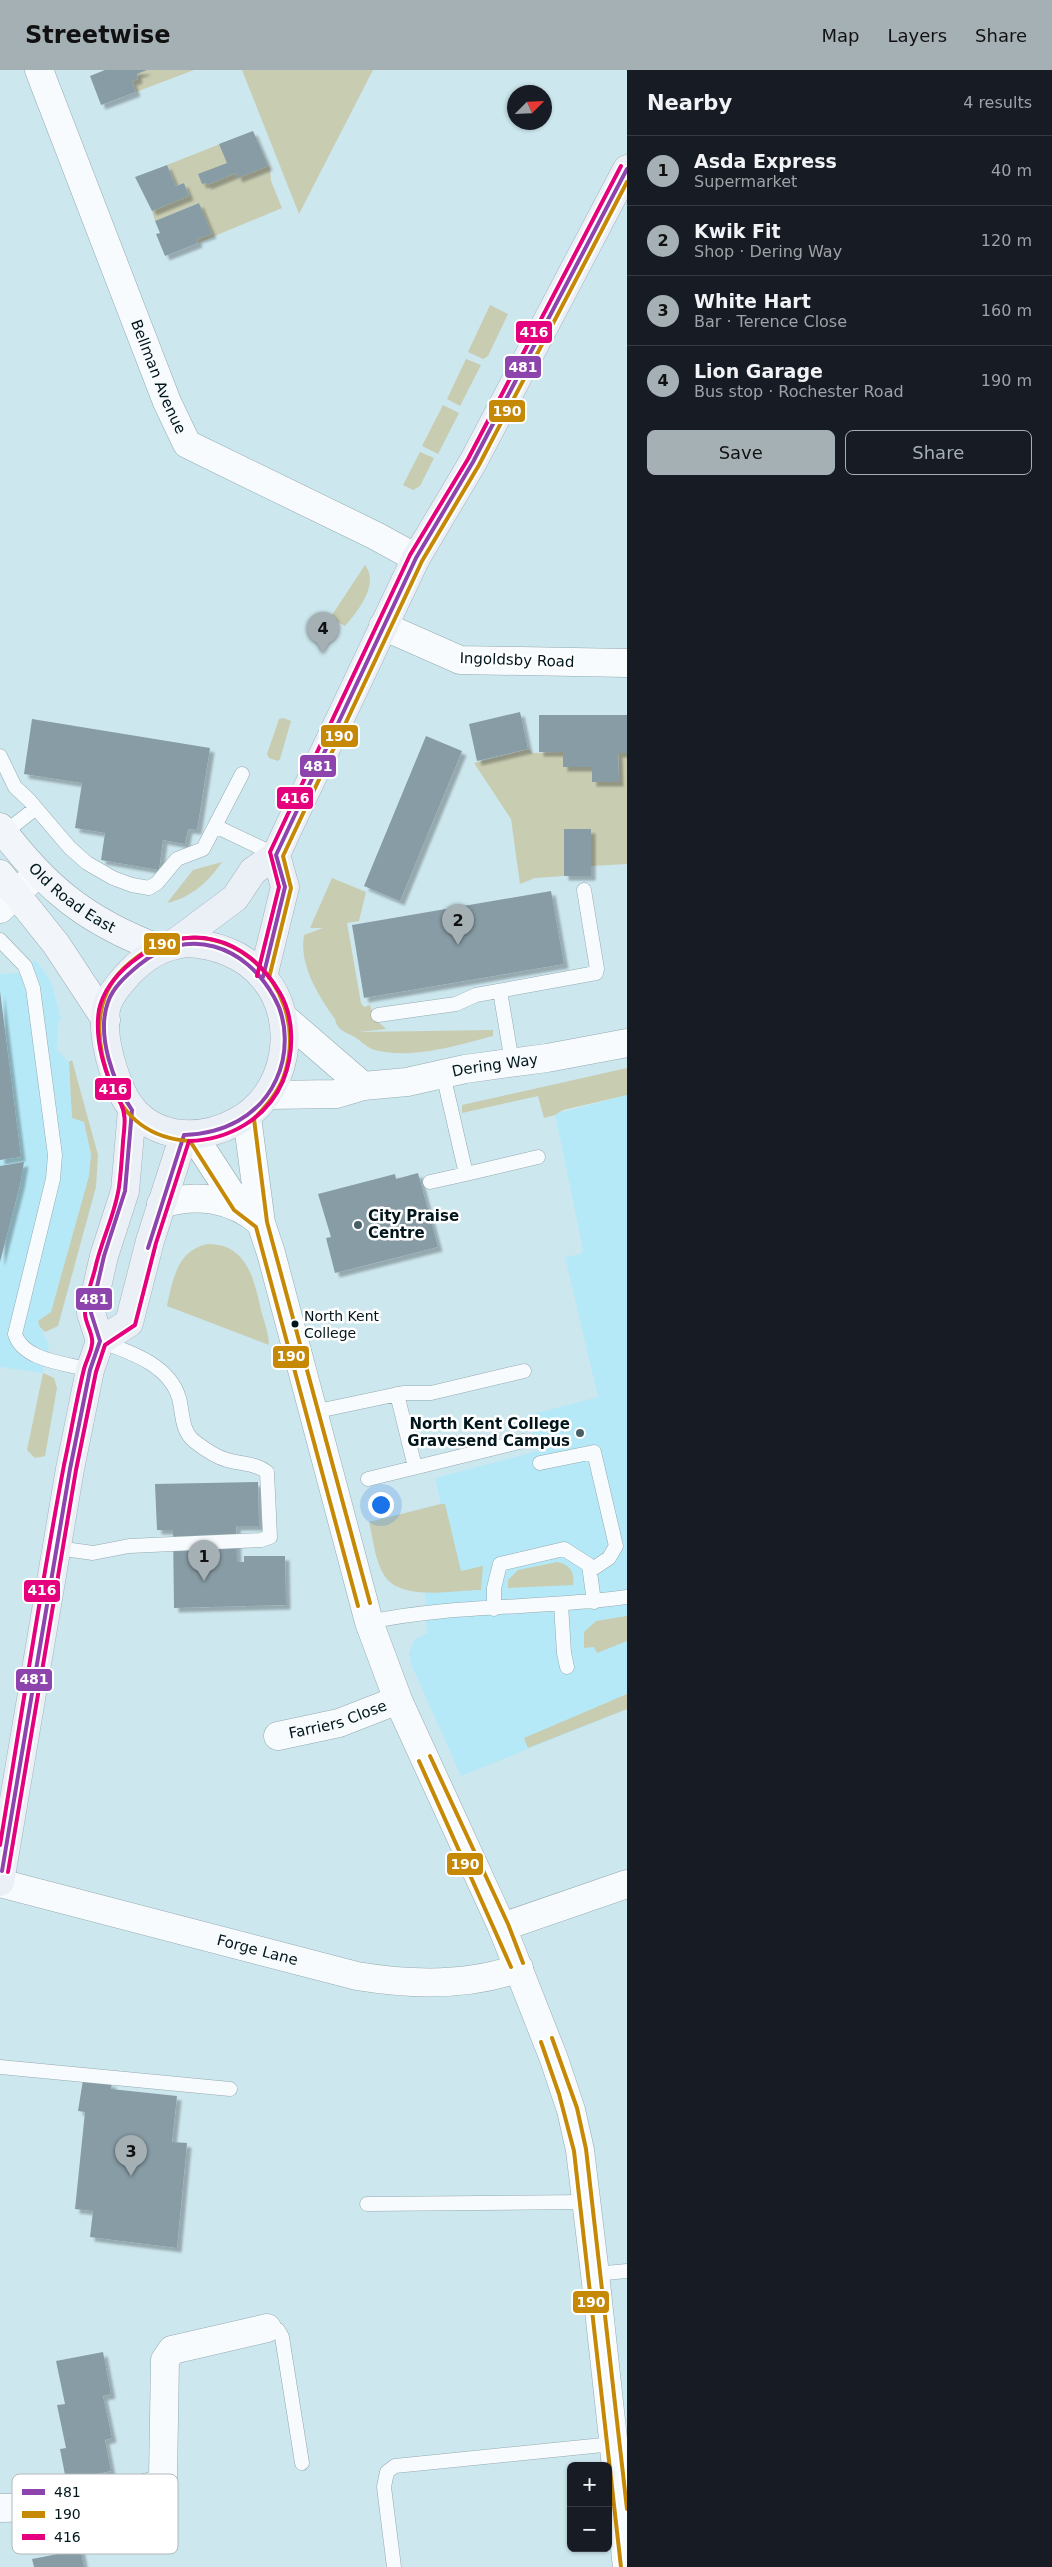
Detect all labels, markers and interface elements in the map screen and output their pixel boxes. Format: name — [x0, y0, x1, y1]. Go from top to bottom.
text: Streetwise — [25, 21, 171, 49]
text: Map — [821, 25, 859, 46]
text: Layers — [887, 25, 947, 46]
text: Share — [975, 25, 1027, 46]
north arrow — [507, 85, 552, 130]
text: Nearby — [647, 91, 732, 115]
text: 4 results — [963, 93, 1032, 112]
text: Asda Express — [694, 150, 837, 172]
text: 1 — [657, 161, 669, 180]
text: 40 m — [991, 161, 1032, 180]
text: Supermarket — [694, 172, 797, 191]
text: Kwik Fit — [694, 220, 781, 242]
text: 2 — [657, 231, 669, 250]
text: 120 m — [981, 231, 1032, 250]
text: Shop · Dering Way — [694, 242, 842, 261]
text: White Hart — [694, 290, 811, 312]
text: 3 — [657, 301, 669, 320]
text: 160 m — [981, 301, 1032, 320]
text: Bar · Terence Close — [694, 312, 847, 331]
street label: Bellman Avenue — [127, 317, 190, 437]
line badge: 416 — [515, 320, 553, 344]
text: 416 — [519, 324, 549, 340]
line badge: 481 — [504, 355, 542, 379]
text: 481 — [508, 359, 538, 375]
text: Lion Garage — [694, 360, 823, 382]
text: 4 — [657, 371, 669, 390]
text: 190 m — [981, 371, 1032, 390]
text: Bus stop · Rochester Road — [694, 382, 904, 401]
line badge: 190 — [488, 399, 526, 423]
text: 190 — [492, 403, 522, 419]
button: Save — [647, 430, 835, 475]
button: Share — [845, 430, 1032, 475]
pin: 4 — [307, 612, 339, 653]
street label: Ingoldsby Road — [459, 649, 575, 671]
line badge: 190 — [320, 724, 359, 748]
text: 190 — [324, 728, 354, 744]
line badge: 481 — [299, 754, 337, 778]
text: 481 — [303, 758, 333, 774]
line badge: 416 — [276, 786, 314, 810]
text: 416 — [280, 790, 310, 806]
street label: Old Road East — [25, 859, 119, 937]
pin: 2 — [442, 904, 474, 945]
line badge: 190 — [143, 932, 181, 956]
text: 190 — [147, 936, 177, 952]
street label: Dering Way — [450, 1050, 539, 1081]
line badge: 416 — [94, 1077, 132, 1101]
text: 416 — [98, 1081, 128, 1097]
place label: City Praise Centre — [368, 1207, 459, 1242]
marker: City Praise Centre — [352, 1219, 364, 1231]
line badge: 481 — [75, 1287, 113, 1311]
text: 481 — [79, 1291, 109, 1307]
place label: North Kent College — [304, 1308, 380, 1341]
marker: North Kent College — [290, 1319, 300, 1329]
line badge: 190 — [272, 1345, 310, 1369]
text: 190 — [276, 1348, 306, 1364]
place label: North Kent College Gravesend Campus — [407, 1415, 570, 1450]
marker: North Kent College Gravesend Campus — [574, 1427, 586, 1439]
your location — [368, 1492, 394, 1518]
pin: 1 — [188, 1540, 220, 1581]
line badge: 416 — [23, 1579, 61, 1603]
text: 416 — [27, 1582, 57, 1598]
line badge: 481 — [15, 1668, 53, 1692]
text: 481 — [19, 1671, 49, 1687]
street label: Farriers Close — [287, 1696, 389, 1742]
line badge: 190 — [446, 1852, 484, 1876]
text: 190 — [450, 1856, 480, 1872]
street label: Forge Lane — [215, 1931, 300, 1969]
pin: 3 — [115, 2135, 147, 2176]
line badge: 190 — [572, 2290, 610, 2314]
text: 190 — [576, 2294, 606, 2310]
map controls — [567, 2462, 612, 2552]
button: + — [567, 2462, 612, 2507]
legend — [12, 2474, 178, 2554]
text: 481 — [54, 2484, 81, 2500]
text: 190 — [54, 2506, 81, 2522]
button: − — [567, 2507, 612, 2552]
text: 416 — [54, 2529, 81, 2545]

